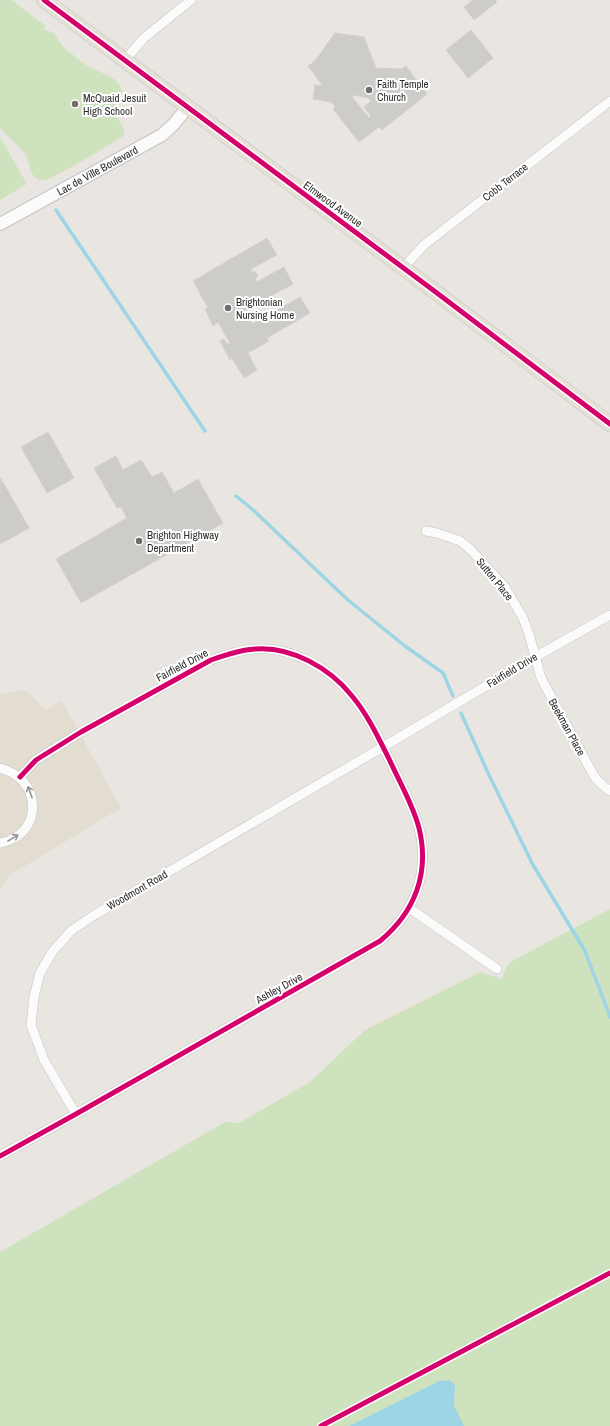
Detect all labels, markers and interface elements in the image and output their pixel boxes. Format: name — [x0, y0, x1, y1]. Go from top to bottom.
place label: Faith Temple Church — [377, 77, 429, 104]
marker: Faith Temple Church — [364, 85, 374, 95]
place label: McQuaid Jesuit High School — [83, 91, 147, 118]
marker: McQuaid Jesuit High School — [70, 99, 80, 109]
street label: Lac de Ville Boulevard — [54, 143, 140, 198]
street label: Cobb Terrace — [479, 160, 531, 204]
street label: Elmwood Avenue — [301, 178, 365, 230]
place label: Brightonian Nursing Home — [236, 295, 294, 322]
marker: Brightonian Nursing Home — [223, 303, 233, 313]
place label: Brighton Highway Department — [147, 528, 219, 555]
marker: Brighton Highway Department — [134, 536, 144, 546]
street label: Sutton Place — [473, 555, 517, 603]
street label: Fairfield Drive — [154, 646, 210, 684]
street label: Fairfield Drive — [484, 649, 540, 691]
street label: Beekman Place — [546, 696, 588, 758]
one-way arrow — [25, 787, 33, 799]
one-way arrow — [7, 834, 18, 842]
street label: Woodmont Road — [104, 867, 170, 913]
street label: Ashley Drive — [252, 969, 305, 1007]

